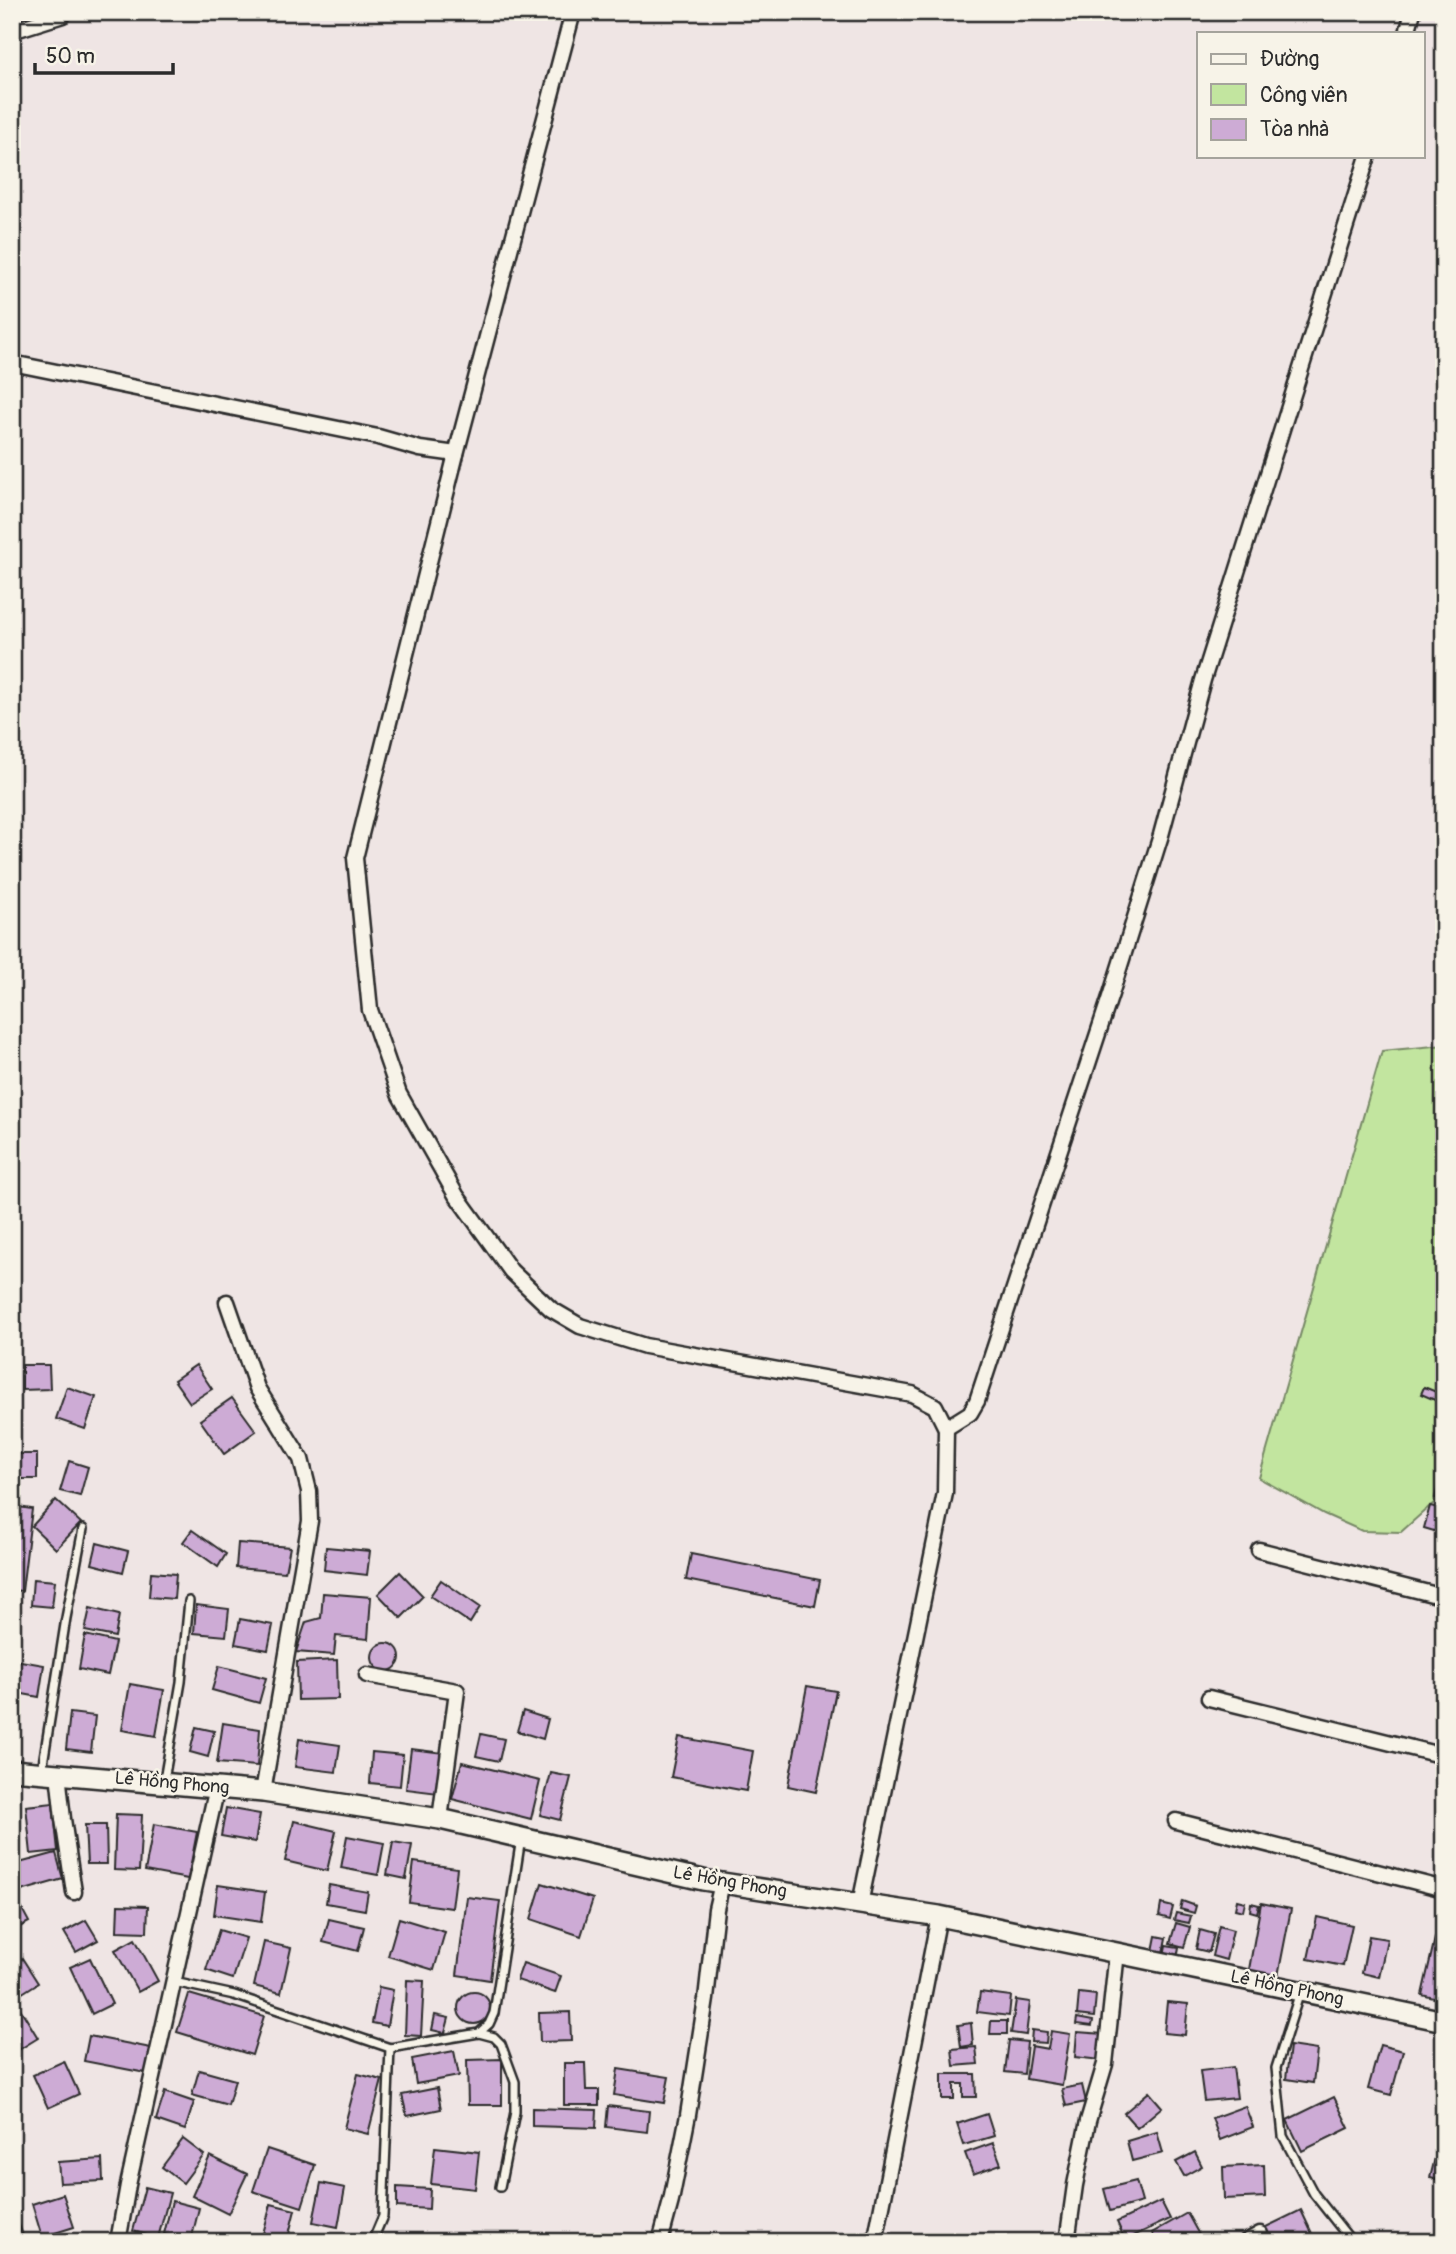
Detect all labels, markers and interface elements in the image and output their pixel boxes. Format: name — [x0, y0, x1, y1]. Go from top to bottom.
scale bar — [35, 32, 173, 76]
legend — [1197, 32, 1424, 158]
text: 50 m — [46, 43, 95, 70]
text: Đường — [1260, 46, 1319, 73]
text: Công viên — [1260, 82, 1348, 109]
text: Tòa nhà — [1260, 116, 1329, 143]
street label: Lê Hồng Phong — [114, 1767, 230, 1799]
street label: Lê Hồng Phong — [671, 1861, 789, 1903]
street label: Lê Hồng Phong — [1228, 1965, 1346, 2011]

